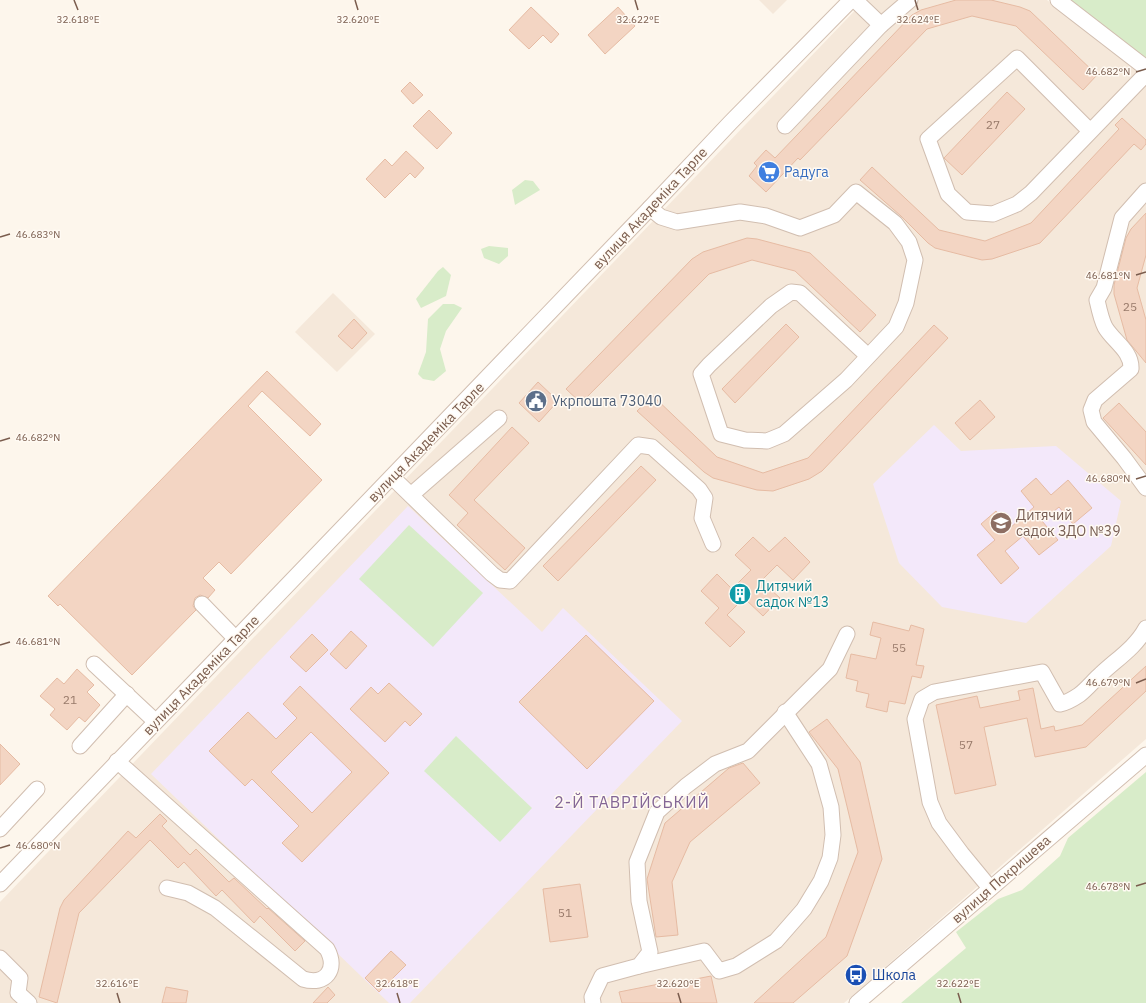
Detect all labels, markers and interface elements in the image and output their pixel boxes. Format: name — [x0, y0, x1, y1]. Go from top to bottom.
text: 32.618°E — [56, 13, 100, 26]
text: 32.620°E — [336, 13, 380, 26]
text: 32.622°E — [616, 13, 660, 26]
text: 32.624°E — [896, 13, 940, 26]
text: 46.682°N — [1086, 65, 1130, 78]
house number: 27 — [986, 117, 1000, 132]
street label: вулиця Академіка Тарле — [589, 143, 711, 273]
supermarket icon: Радуга — [756, 159, 782, 185]
place label: Радуга — [784, 163, 829, 181]
text: 46.683°N — [16, 228, 60, 241]
text: 46.681°N — [1086, 269, 1130, 282]
house number: 25 — [1123, 299, 1137, 314]
street label: вулиця Академіка Тарле — [364, 378, 488, 506]
public building icon: Укрпошта 73040 — [523, 388, 549, 414]
place label: Укрпошта 73040 — [552, 392, 662, 410]
text: 46.682°N — [16, 431, 60, 444]
text: 46.680°N — [1086, 472, 1130, 485]
place label: Дитячий садок ЗДО №39 — [1016, 506, 1121, 540]
school or university icon: Дитячий садок ЗДО №39 — [988, 510, 1014, 536]
place label: Дитячий садок №13 — [756, 577, 829, 611]
building icon: Дитячий садок №13 — [727, 581, 753, 607]
street label: вулиця Академіка Тарле — [139, 611, 263, 739]
text: 46.681°N — [16, 635, 60, 648]
house number: 55 — [892, 640, 906, 655]
text: 46.679°N — [1086, 676, 1130, 689]
house number: 21 — [63, 692, 77, 707]
house number: 57 — [959, 737, 973, 752]
district label: 2-Й ТАВРІЙСЬКИЙ — [554, 792, 710, 812]
street label: вулиця Покришева — [948, 831, 1055, 927]
text: 46.680°N — [16, 839, 60, 852]
text: 46.678°N — [1086, 880, 1130, 893]
house number: 51 — [558, 905, 572, 920]
bus stop icon: Школа — [843, 962, 869, 988]
place label: Школа — [872, 966, 917, 984]
text: 32.616°E — [95, 977, 139, 990]
text: 32.618°E — [375, 977, 419, 990]
text: 32.620°E — [656, 977, 700, 990]
text: 32.622°E — [936, 977, 980, 990]

